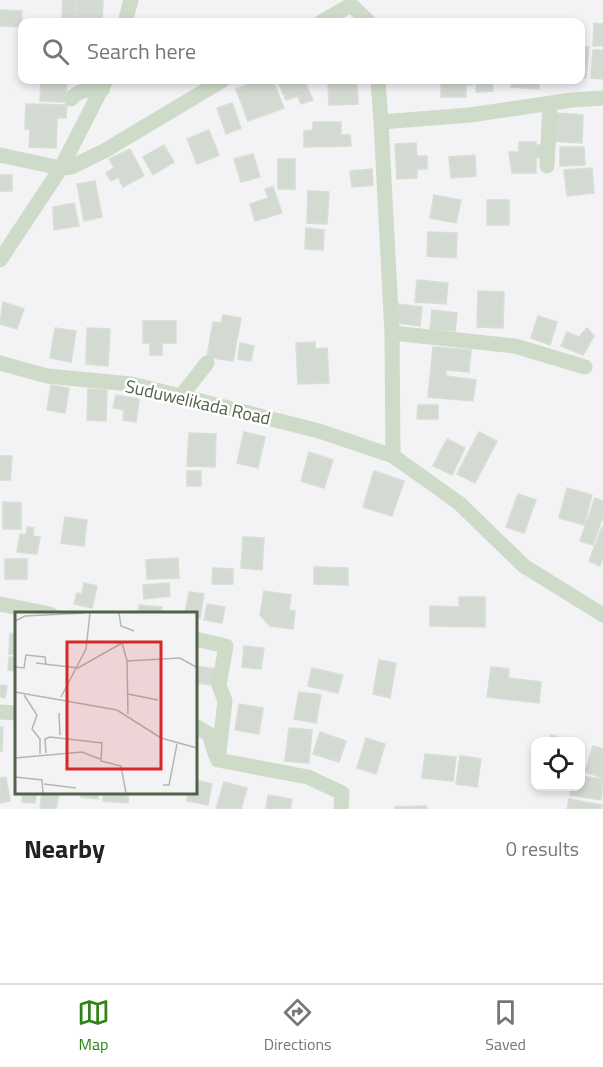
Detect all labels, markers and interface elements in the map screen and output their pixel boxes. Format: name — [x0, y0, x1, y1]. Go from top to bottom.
search box — [18, 18, 585, 84]
text: Search here — [87, 34, 196, 68]
icon: search — [39, 35, 72, 68]
street label: Suduwelikada Road — [123, 372, 273, 432]
inset map — [15, 612, 196, 794]
map controls — [531, 737, 585, 791]
button: locate — [531, 737, 585, 791]
text: Nearby — [24, 829, 105, 868]
text: 0 results — [506, 833, 579, 864]
tab: Map — [77, 996, 110, 1056]
tab: Directions — [264, 996, 332, 1056]
tab: Saved — [485, 996, 526, 1056]

